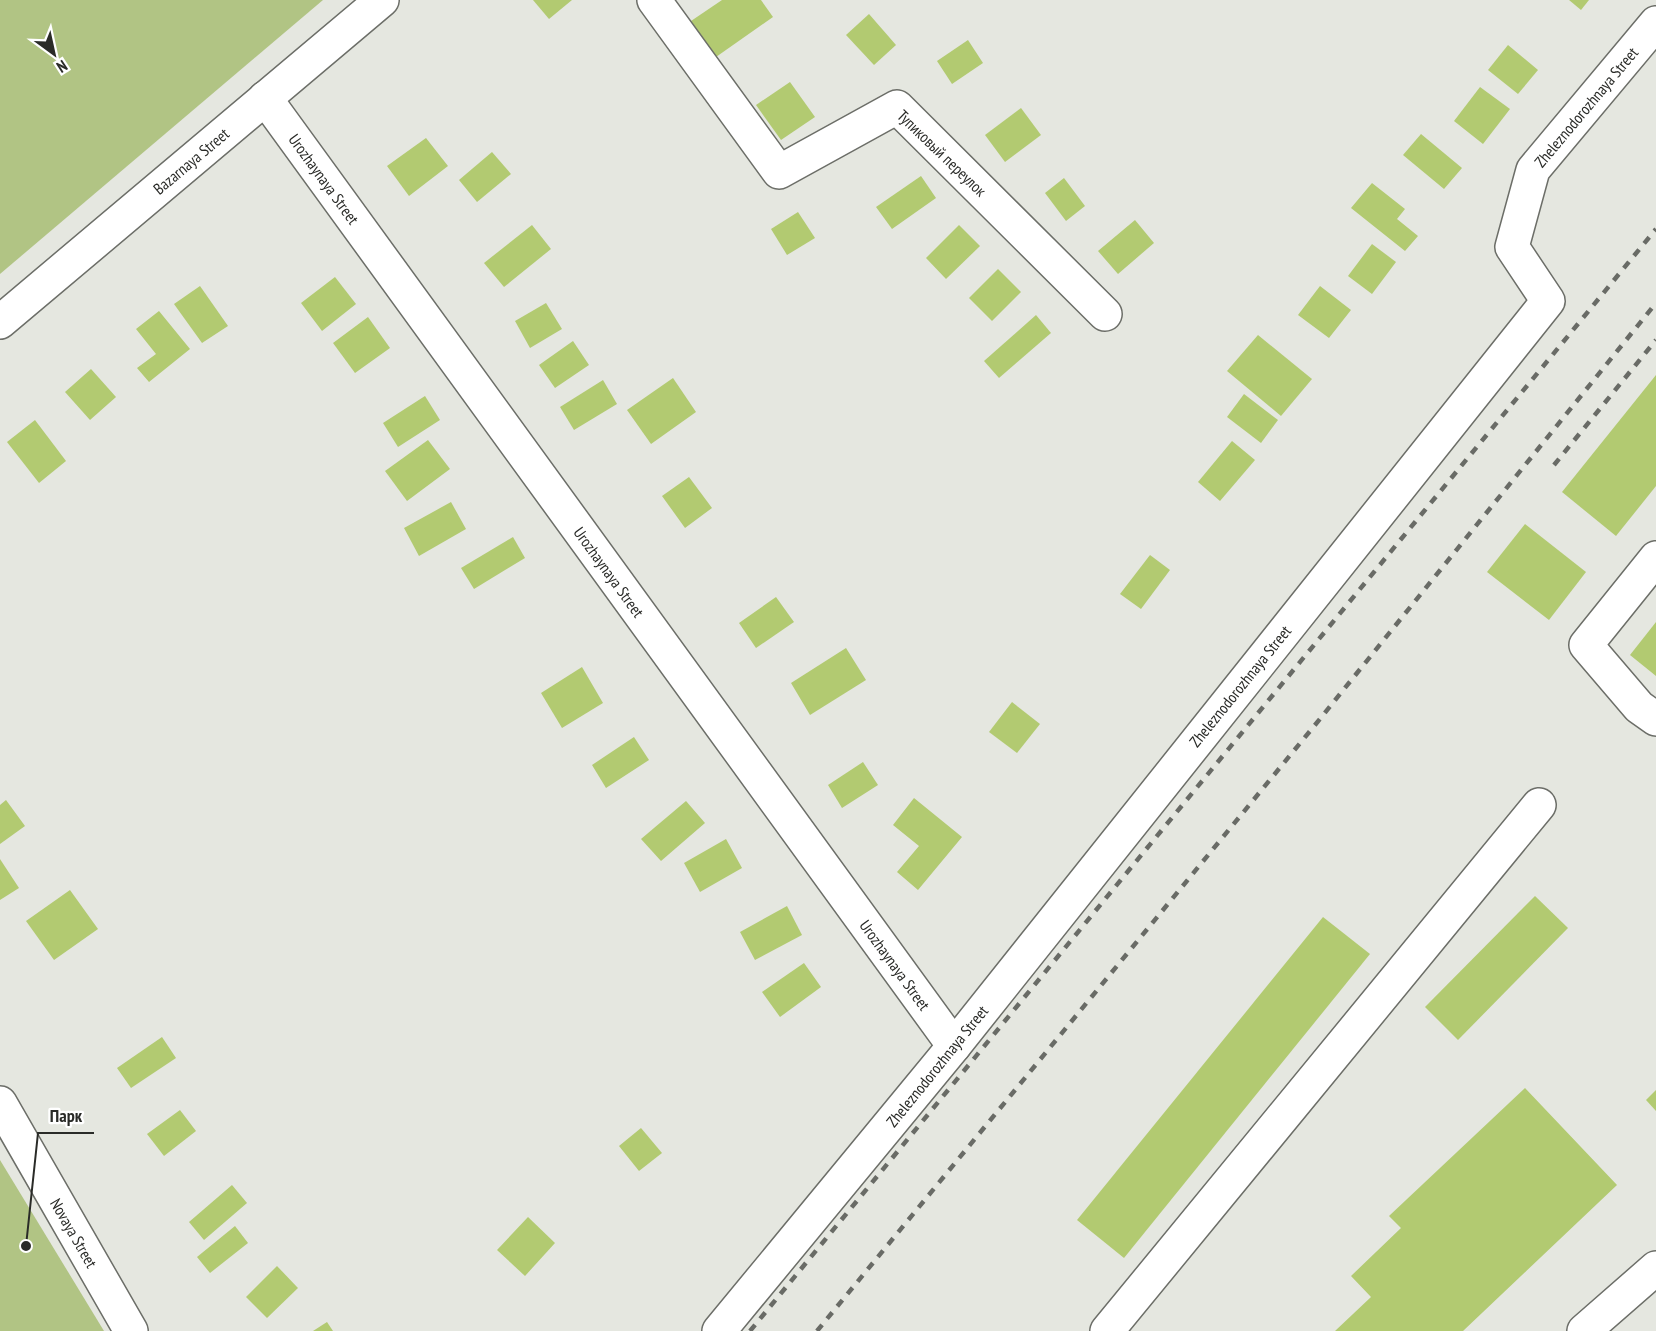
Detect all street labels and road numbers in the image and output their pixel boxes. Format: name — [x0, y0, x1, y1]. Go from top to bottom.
street label: Zheleznodorozhnaya Street — [1530, 42, 1642, 171]
street label: Тупиковый переулок — [893, 105, 991, 201]
street label: Bazarnaya Street — [149, 123, 233, 198]
street label: Urozhaynaya Street — [284, 130, 364, 229]
street label: Urozhaynaya Street — [569, 523, 649, 622]
street label: Zheleznodorozhnaya Street — [1185, 621, 1296, 751]
street label: Urozhaynaya Street — [855, 916, 935, 1015]
street label: Zheleznodorozhnaya Street — [882, 1001, 993, 1131]
street label: Novaya Street — [46, 1195, 102, 1272]

